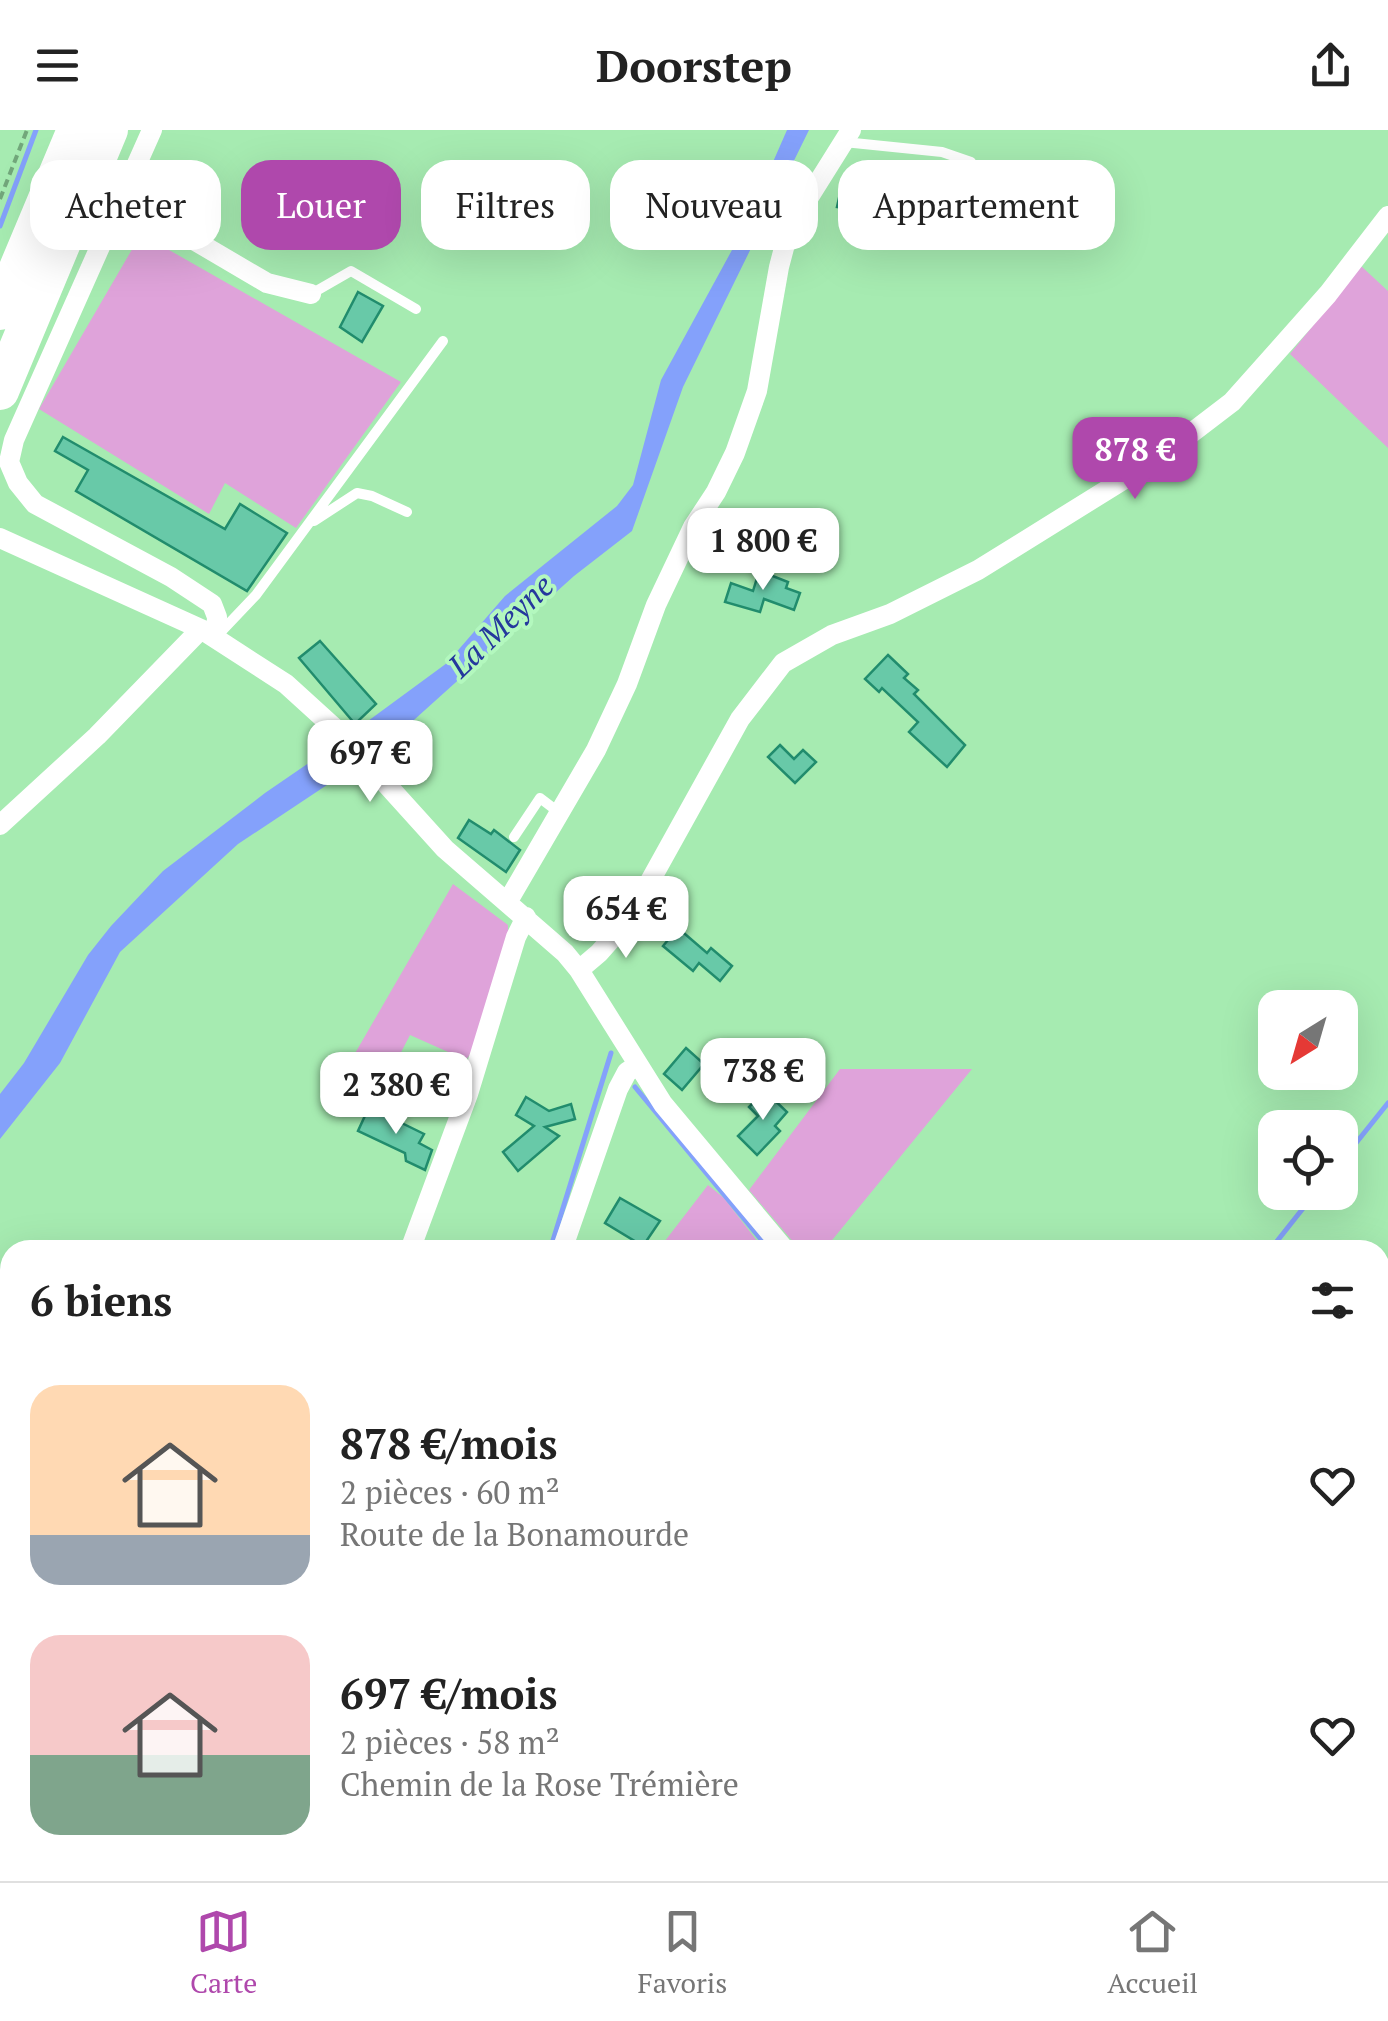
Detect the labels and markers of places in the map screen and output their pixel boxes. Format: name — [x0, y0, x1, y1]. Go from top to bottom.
pin: 878 € — [1065, 417, 1205, 502]
pin: 1 800 € — [671, 508, 855, 593]
pin: 697 € — [300, 720, 440, 805]
pin: 654 € — [556, 876, 696, 961]
pin: 738 € — [693, 1038, 833, 1123]
pin: 2 380 € — [304, 1052, 488, 1137]

